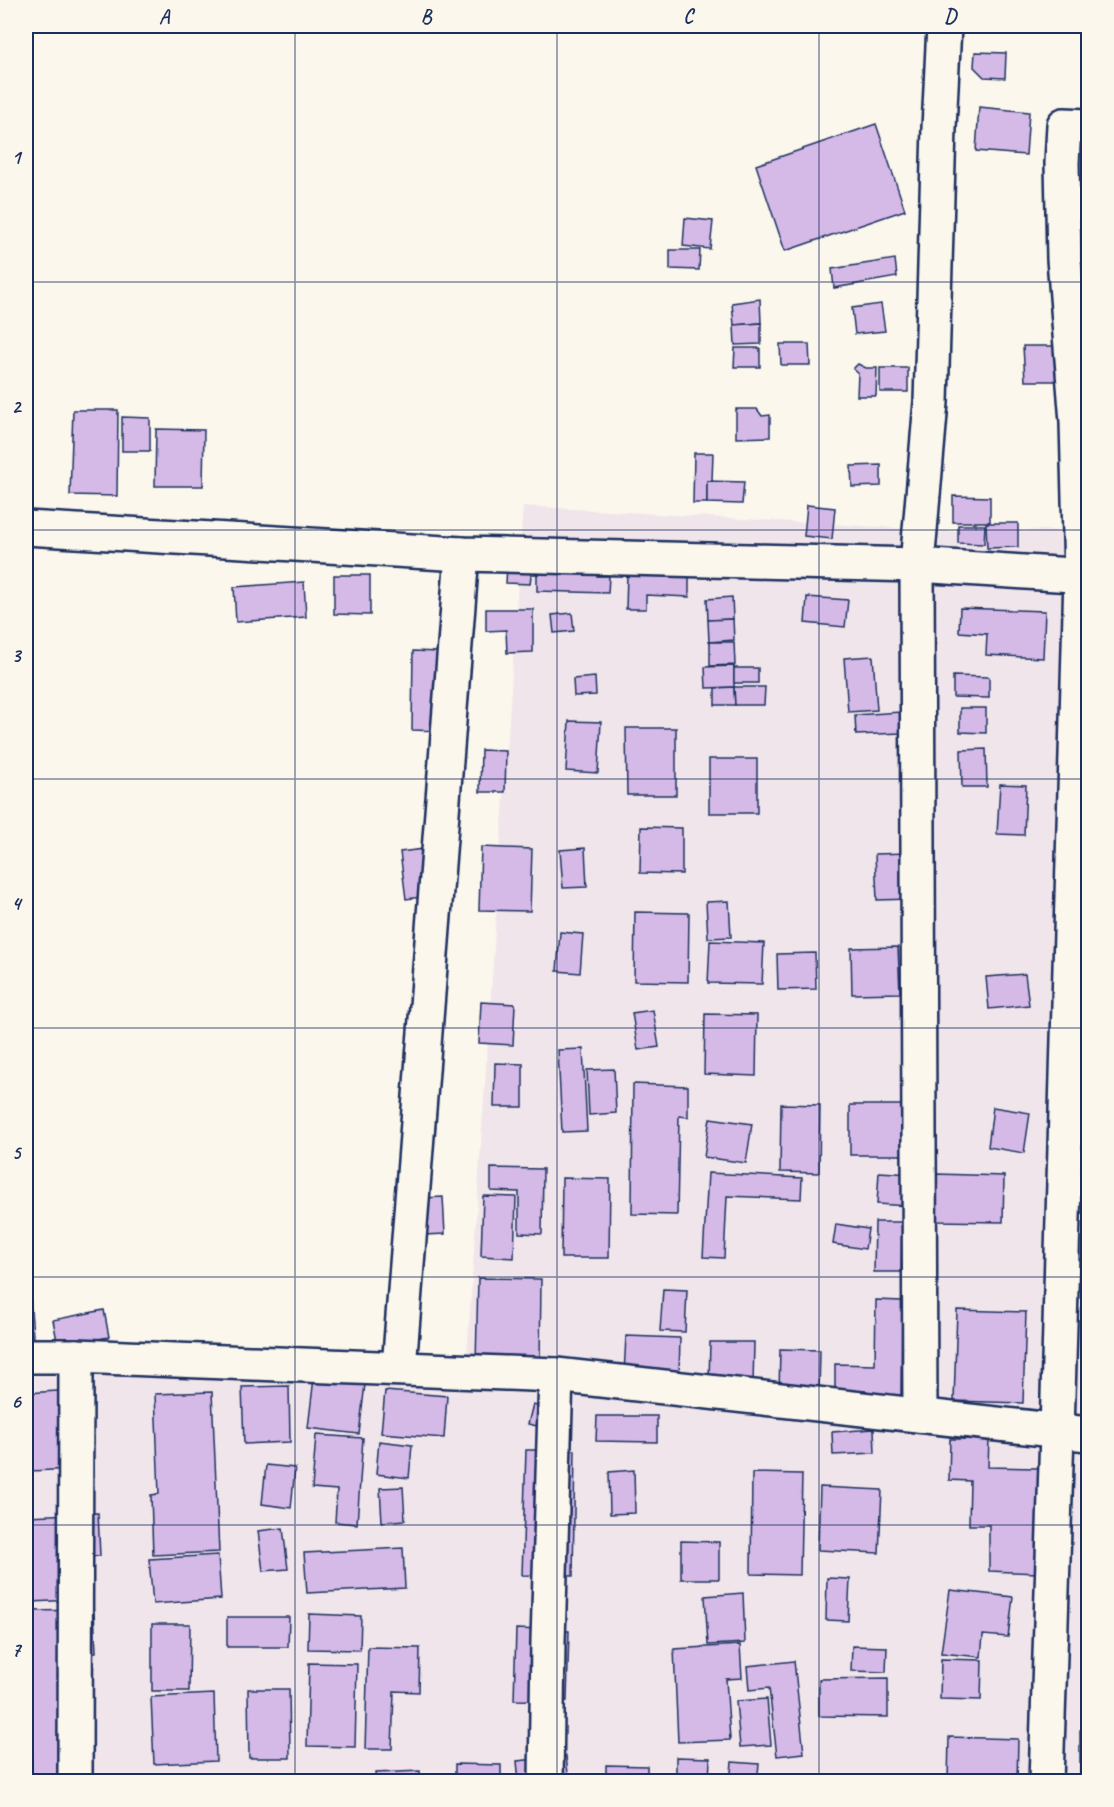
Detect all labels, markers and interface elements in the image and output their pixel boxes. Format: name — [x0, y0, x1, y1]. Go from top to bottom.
text: A — [159, 4, 171, 29]
text: B — [421, 4, 433, 29]
text: C — [683, 4, 695, 29]
text: D — [944, 4, 958, 29]
text: 1 — [12, 145, 23, 170]
text: 2 — [12, 394, 23, 419]
text: 3 — [12, 643, 23, 668]
text: 4 — [12, 891, 24, 916]
text: 5 — [12, 1140, 23, 1165]
text: 6 — [11, 1389, 22, 1414]
text: 7 — [12, 1637, 23, 1662]

